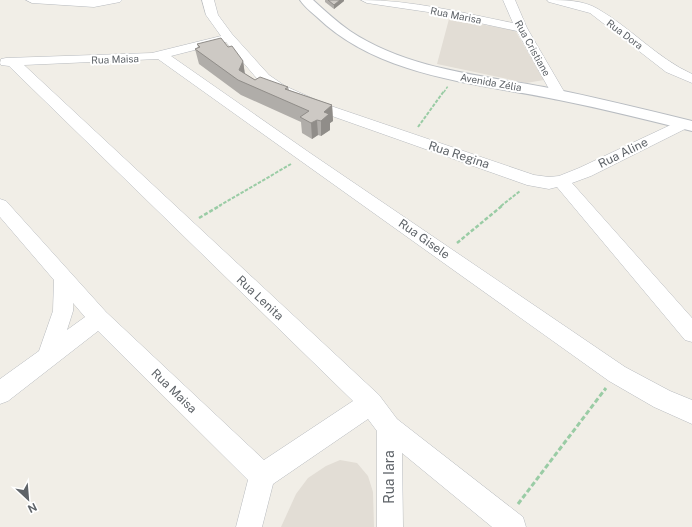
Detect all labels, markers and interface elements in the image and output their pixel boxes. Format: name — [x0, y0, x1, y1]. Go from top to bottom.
street label: Rua Marisa — [429, 4, 483, 26]
street label: Rua Dora — [604, 16, 646, 52]
street label: Rua Cristiane — [513, 18, 553, 78]
street label: Rua Maisa — [91, 52, 139, 66]
street label: Avenida Zélia — [459, 71, 523, 93]
street label: Rua Aline — [596, 135, 650, 171]
street label: Rua Regina — [427, 139, 491, 171]
street label: Rua Gisele — [396, 216, 452, 262]
street label: Rua Lenita — [234, 273, 286, 323]
street label: Rua Maisa — [148, 366, 200, 416]
street label: Rua Iara — [381, 450, 397, 504]
north arrow — [8, 479, 48, 519]
text: N — [26, 501, 39, 515]

